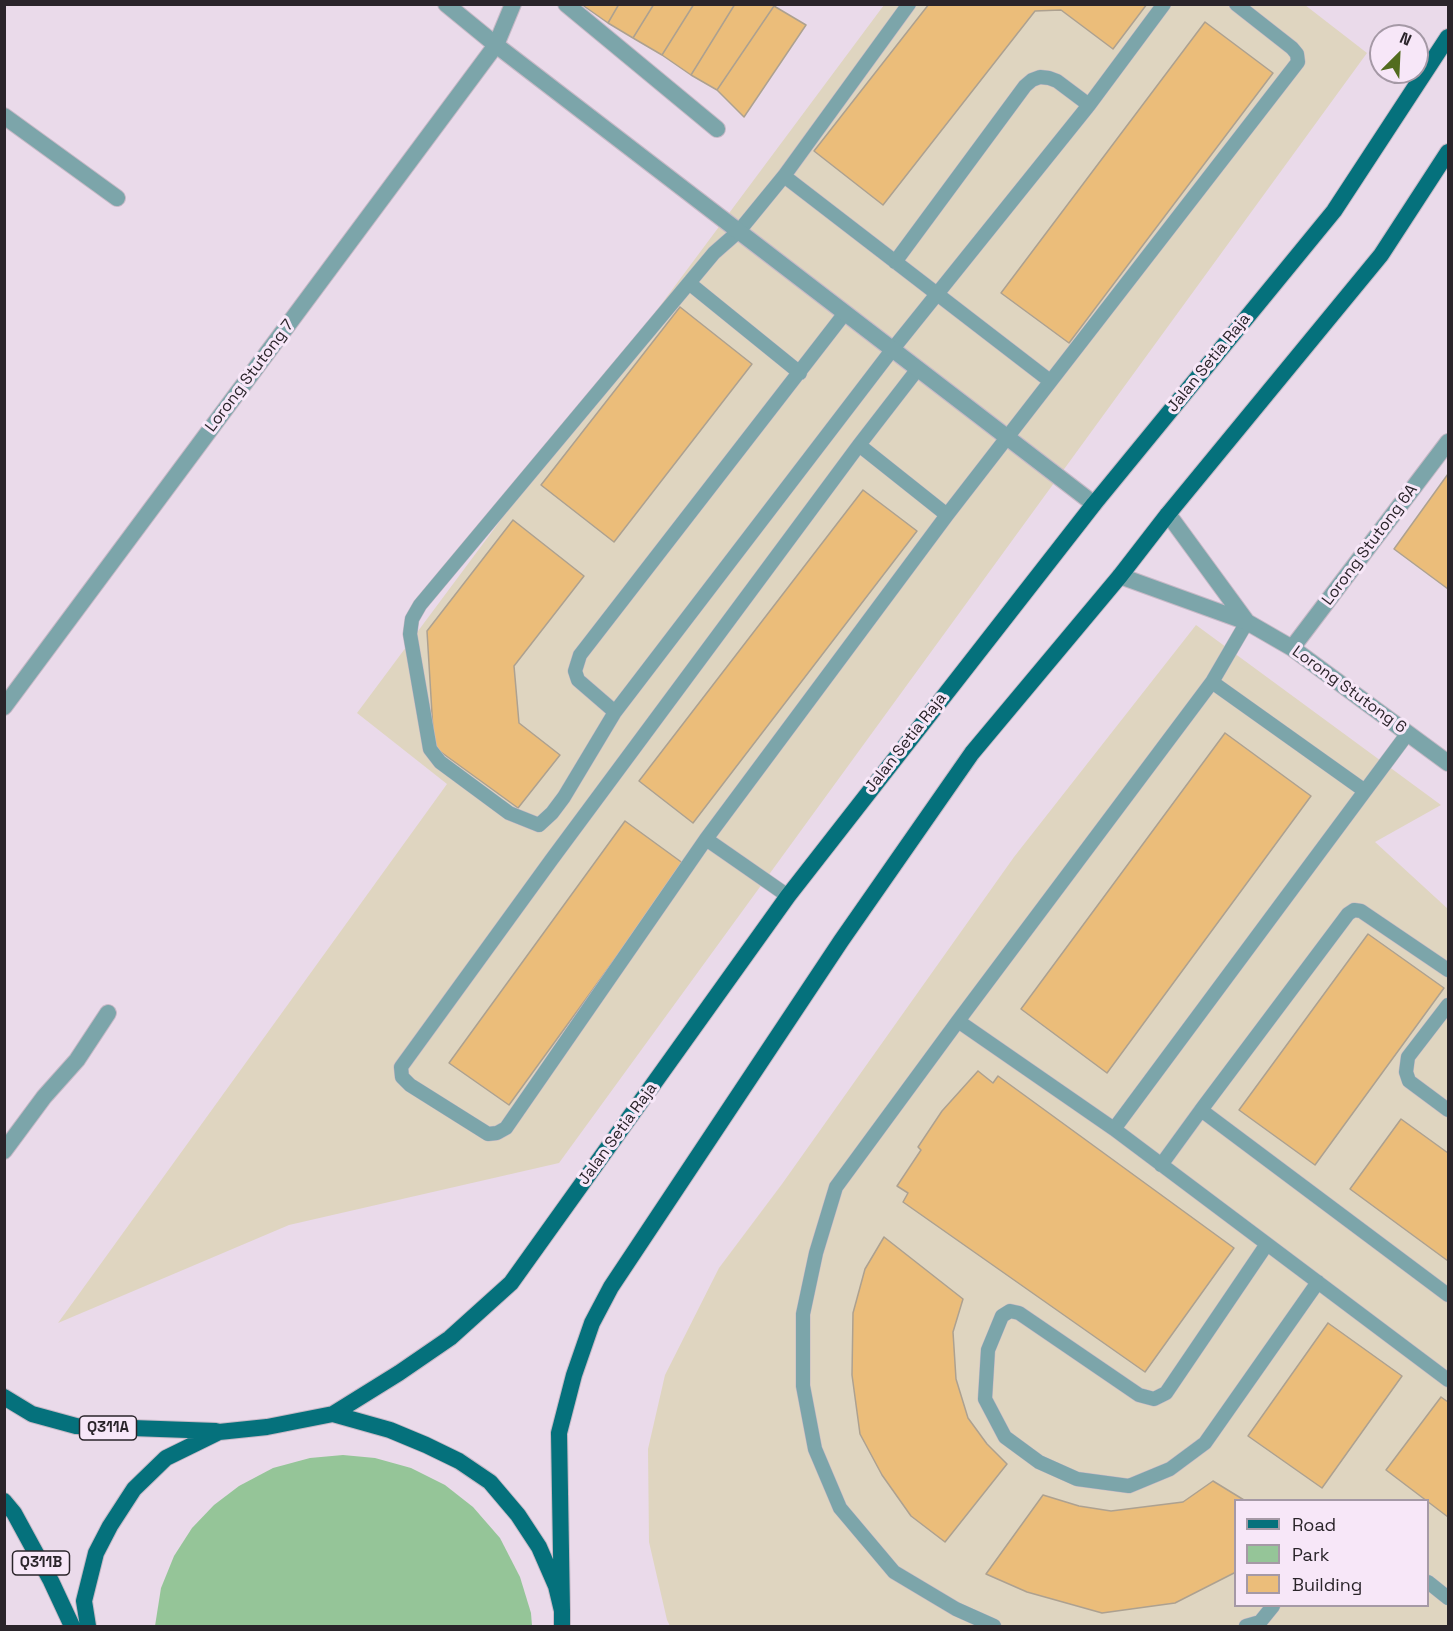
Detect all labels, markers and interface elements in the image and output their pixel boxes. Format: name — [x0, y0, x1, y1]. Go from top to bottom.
north arrow — [1369, 24, 1429, 84]
text: N — [1397, 27, 1415, 51]
street label: Jalan Setia Raja — [1163, 310, 1255, 416]
street label: Lorong Stutong 7 — [202, 316, 298, 436]
street label: Lorong Stutong 6A — [1318, 481, 1422, 609]
street label: Lorong Stutong 6 — [1288, 642, 1410, 738]
street label: Jalan Setia Raja — [861, 689, 951, 797]
street label: Jalan Setia Raja — [575, 1079, 661, 1189]
road number: Q311A — [80, 1416, 136, 1440]
legend — [1234, 1499, 1429, 1607]
text: Road — [1292, 1513, 1336, 1536]
text: Park — [1292, 1543, 1329, 1566]
road number: Q311B — [12, 1551, 70, 1575]
text: Building — [1292, 1573, 1362, 1596]

